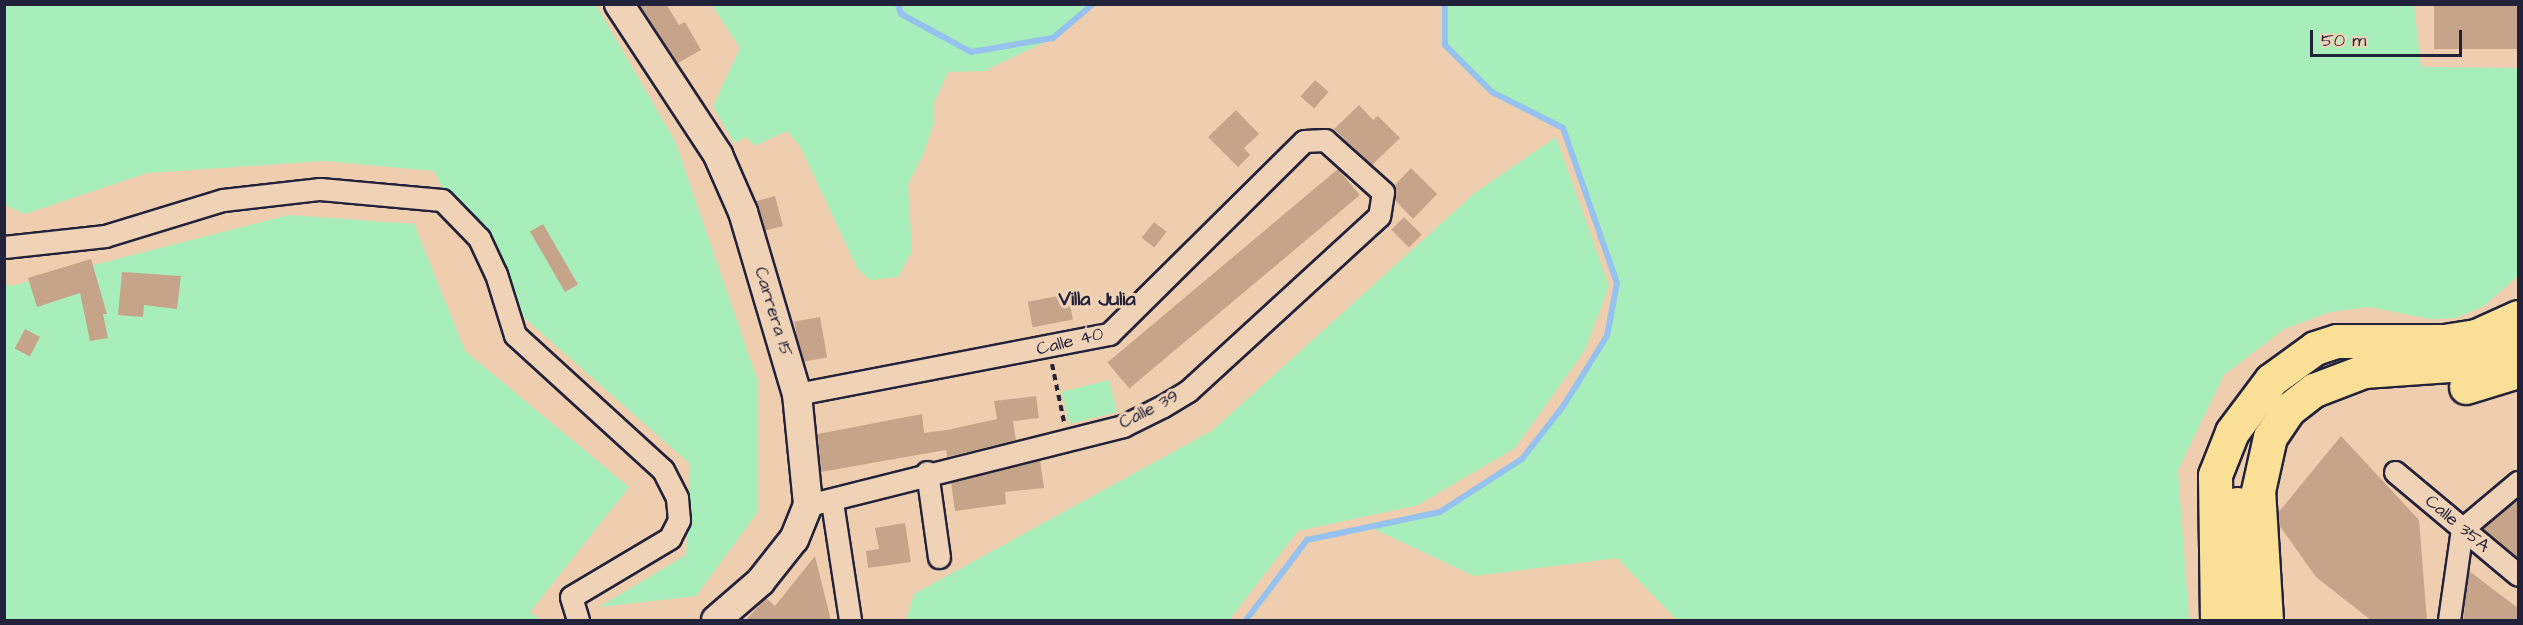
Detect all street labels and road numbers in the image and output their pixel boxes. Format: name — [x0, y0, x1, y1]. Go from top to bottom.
street label: Carrera 15 — [749, 264, 797, 360]
street label: Calle 40 — [1034, 323, 1106, 361]
street label: Calle 39 — [1116, 386, 1182, 434]
street label: Calle 35A — [2420, 491, 2494, 557]

